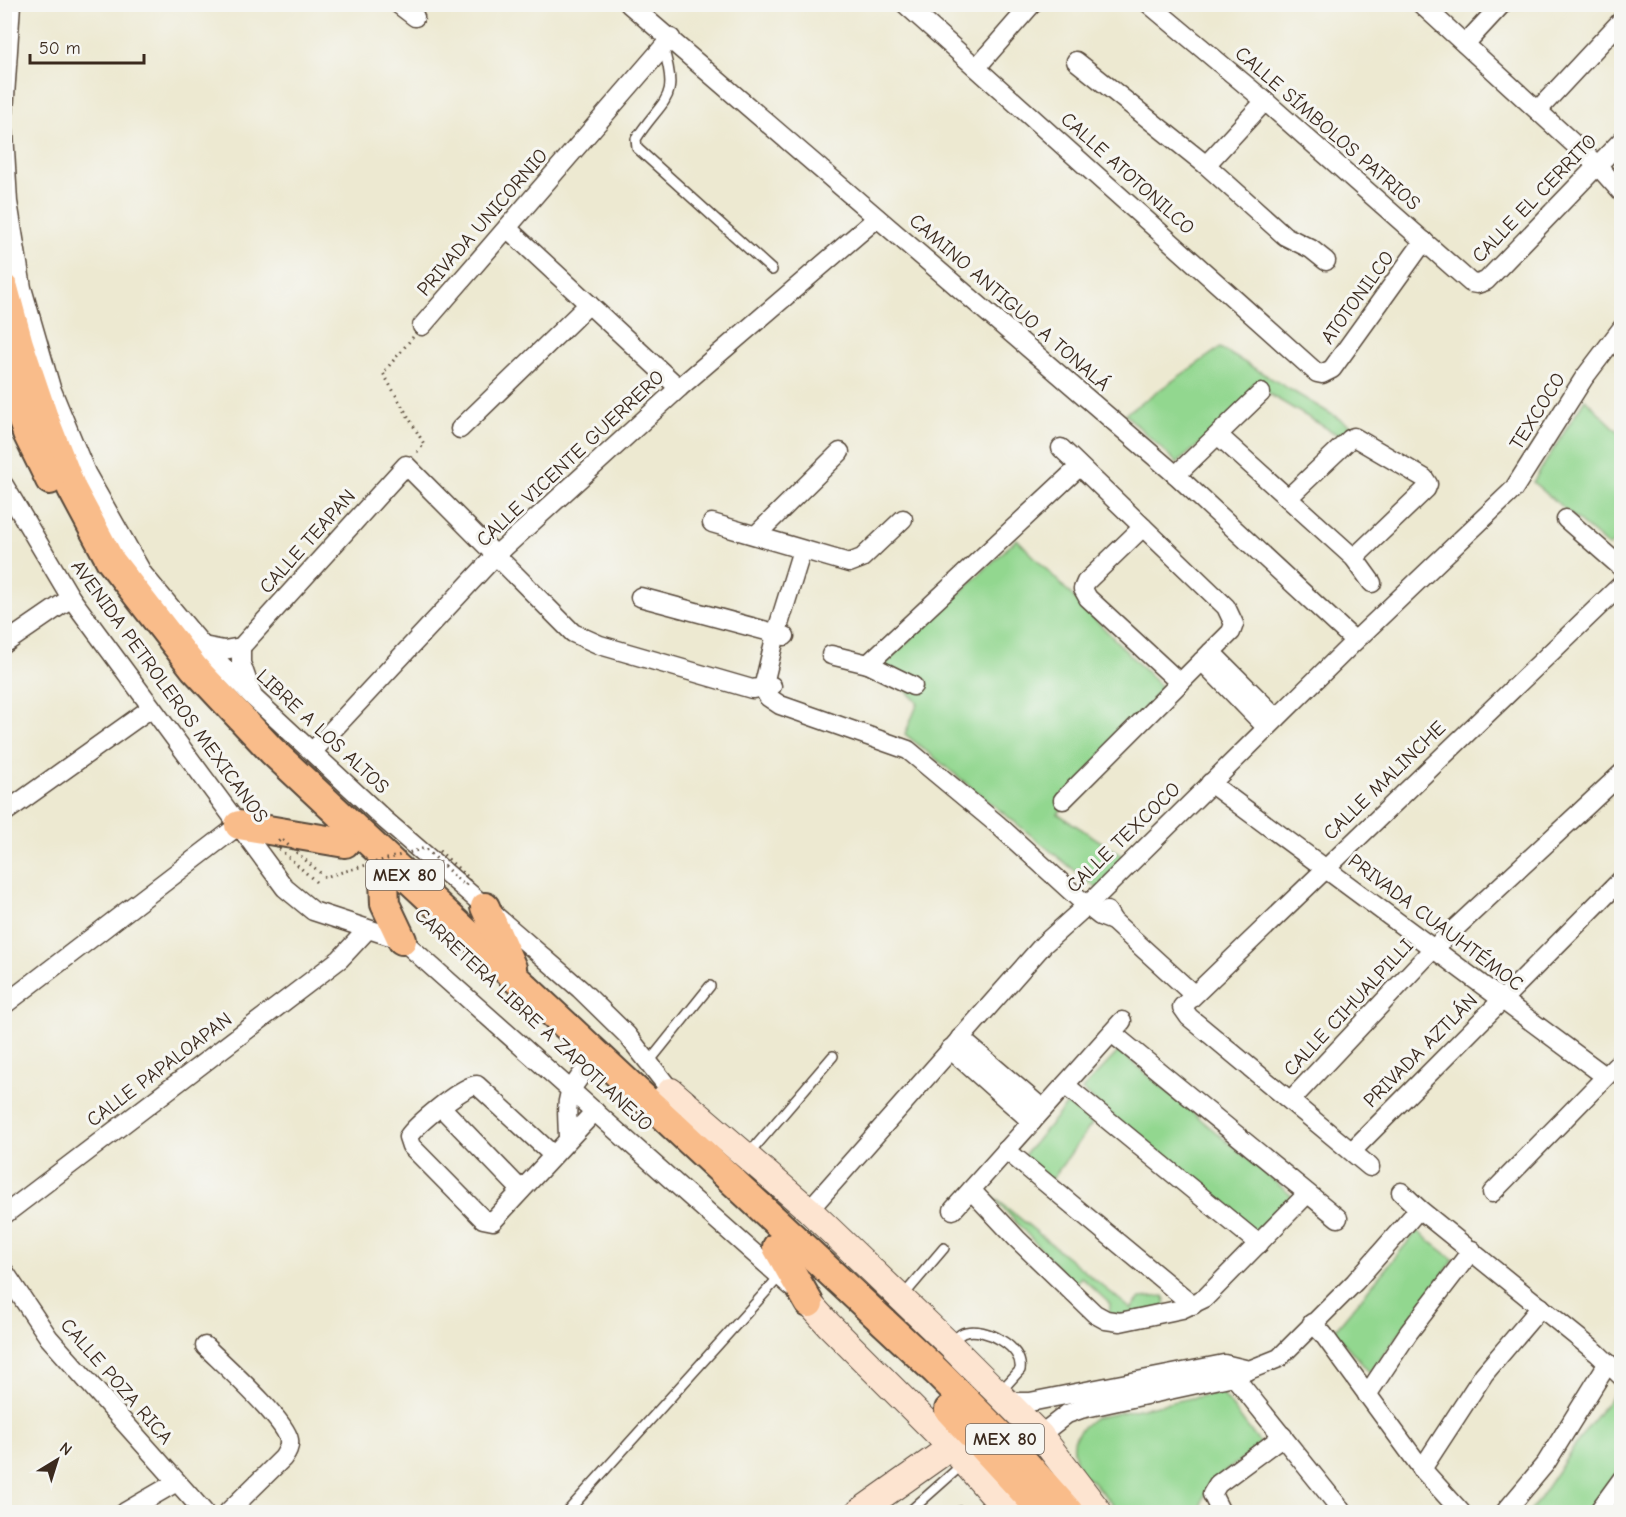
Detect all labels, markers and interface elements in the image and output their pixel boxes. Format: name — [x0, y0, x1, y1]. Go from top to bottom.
scale bar — [30, 27, 144, 65]
text: 50 m — [39, 38, 81, 59]
street label: CALLE SÍMBOLOS PATRIOS — [1230, 42, 1425, 215]
street label: CALLE ATOTONILCO — [1056, 107, 1199, 239]
street label: CALLE EL CERRITO — [1467, 129, 1602, 267]
street label: PRIVADA UNICORNIO — [412, 144, 553, 301]
street label: CAMINO ANTIGUO A TONALÁ — [905, 208, 1116, 396]
street label: ATOTONILCO — [1316, 246, 1399, 348]
street label: CALLE VICENTE GUERRERO — [472, 365, 669, 551]
street label: TEXCOCO — [1505, 368, 1570, 454]
street label: CALLE TEAPAN — [255, 485, 360, 598]
street label: AVENIDA PETROLEROS MEXICANOS — [66, 555, 273, 827]
street label: LIBRE A LOS ALTOS — [252, 664, 393, 798]
street label: CALLE MALINCHE — [1319, 716, 1450, 844]
street label: CALLE TEXCOCO — [1062, 777, 1185, 897]
street label: PRIVADA CUAUHTÉMOC — [1344, 849, 1528, 996]
road number: MEX 80 — [366, 860, 444, 890]
street label: CARRETERA LIBRE A ZAPOTLANEJO — [410, 903, 658, 1136]
street label: CALLE CIHUALPILLI — [1279, 934, 1418, 1081]
street label: PRIVADA AZTLÁN — [1358, 988, 1482, 1112]
street label: CALLE PAPALOAPAN — [82, 1007, 236, 1131]
street label: CALLE POZA RICA — [56, 1314, 178, 1449]
road number: MEX 80 — [966, 1424, 1044, 1454]
north arrow — [27, 1430, 87, 1490]
text: N — [56, 1439, 75, 1459]

